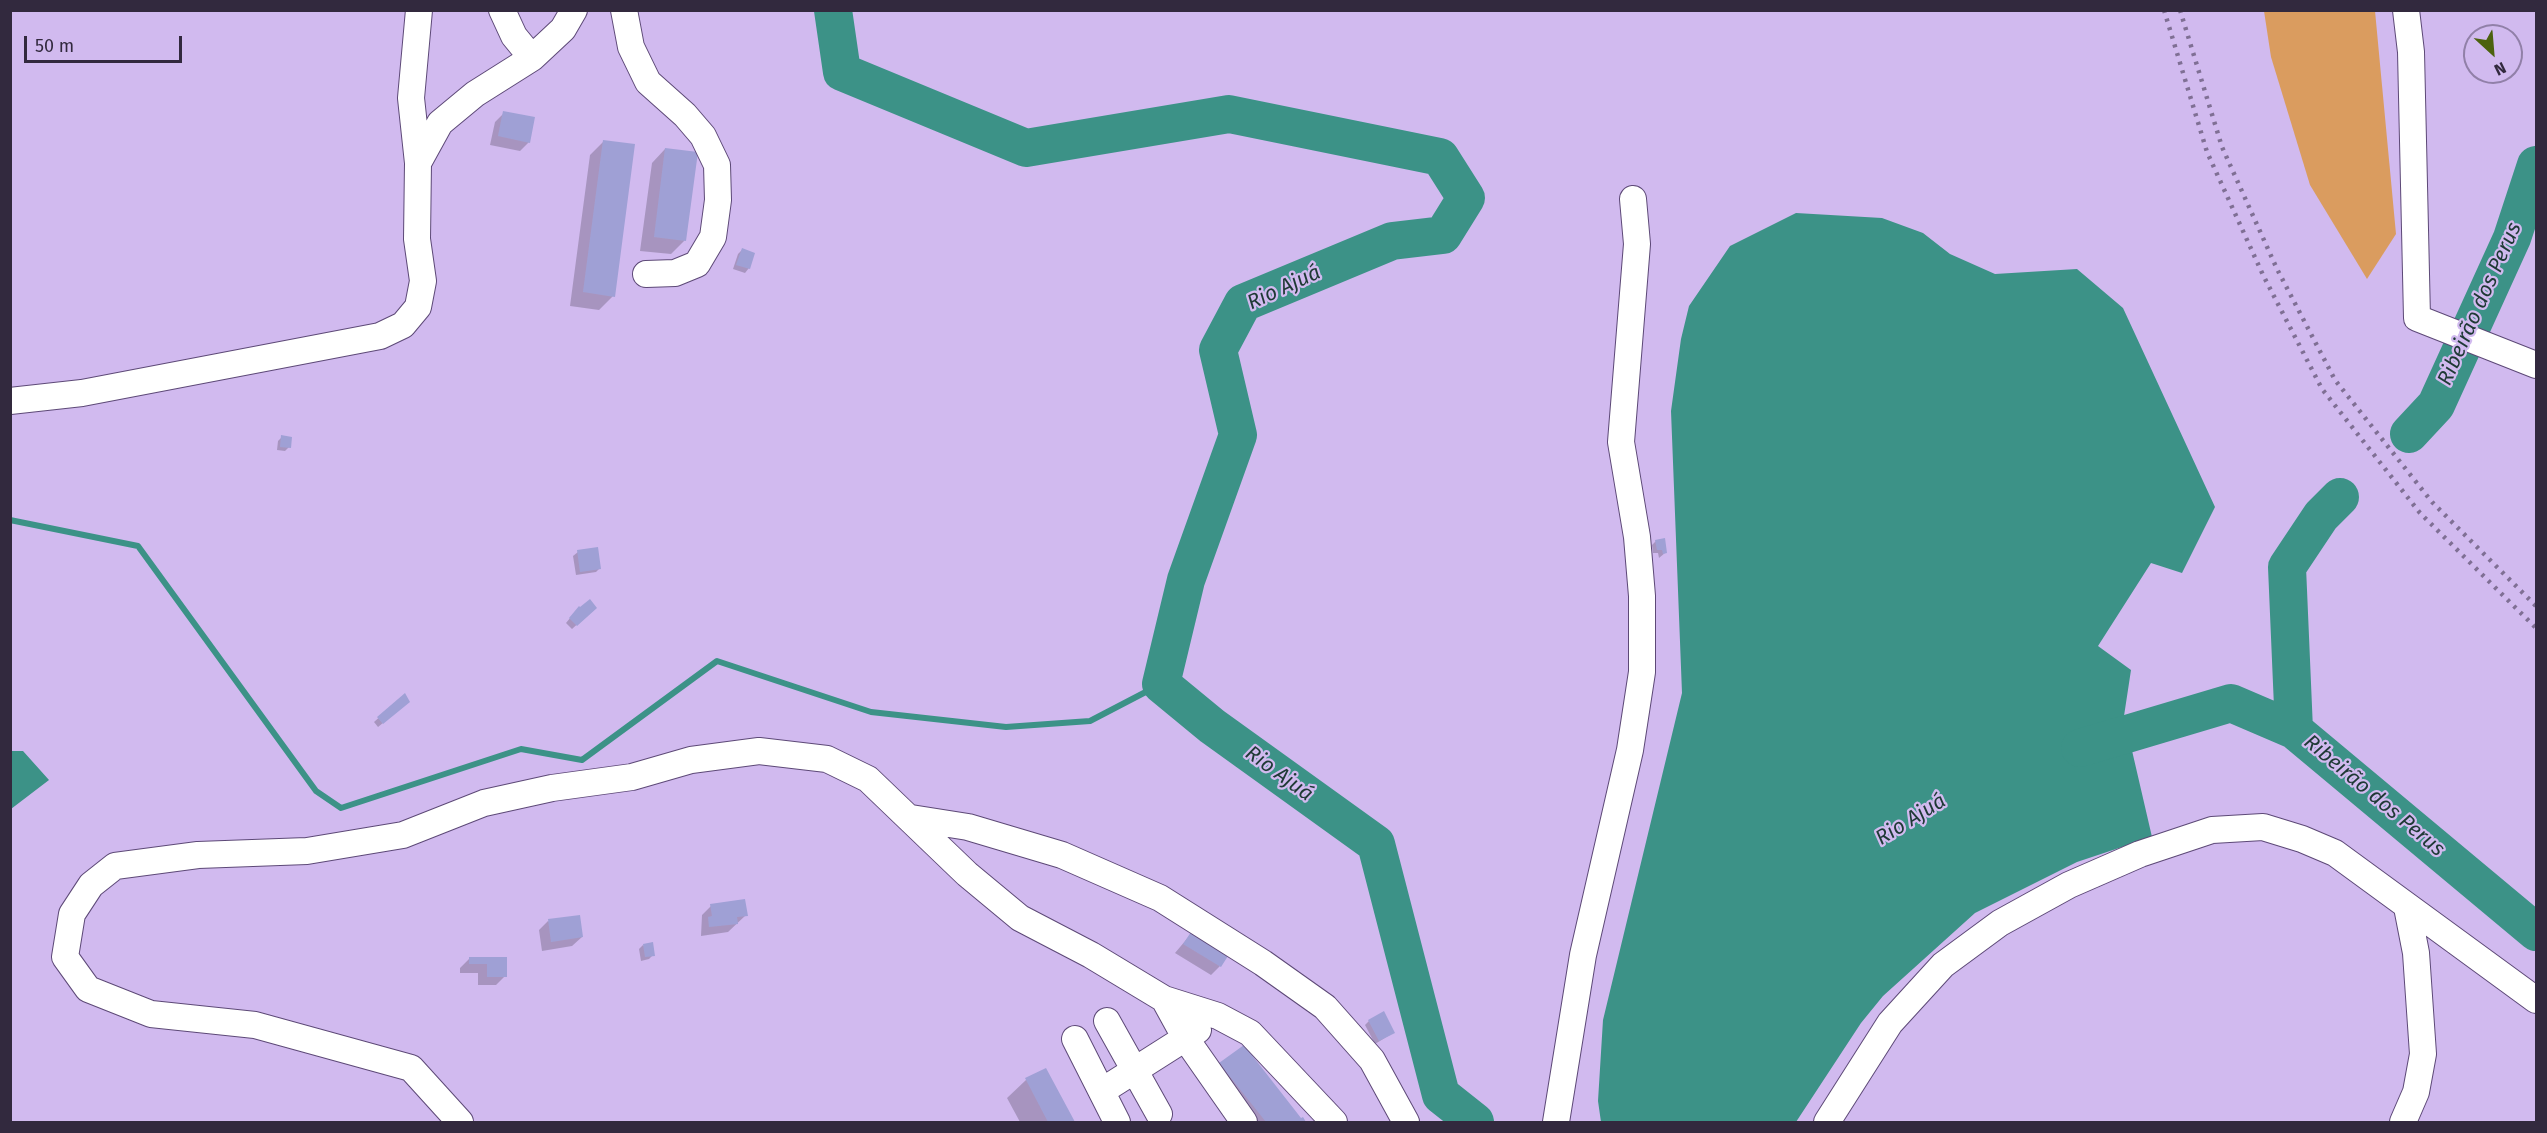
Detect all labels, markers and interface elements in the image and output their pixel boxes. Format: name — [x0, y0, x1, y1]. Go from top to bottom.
scale bar — [27, 24, 184, 62]
north arrow — [2463, 24, 2523, 84]
text: 50 m — [35, 35, 74, 57]
text: N — [2491, 58, 2509, 80]
water label: Ribeirão dos Perus — [2433, 219, 2527, 389]
water label: Rio Ajuá — [1243, 260, 1325, 316]
water label: Ribeirão dos Perus — [2299, 730, 2449, 862]
water label: Rio Ajuá — [1240, 741, 1318, 807]
water label: Rio Ajuá — [1871, 789, 1951, 851]

